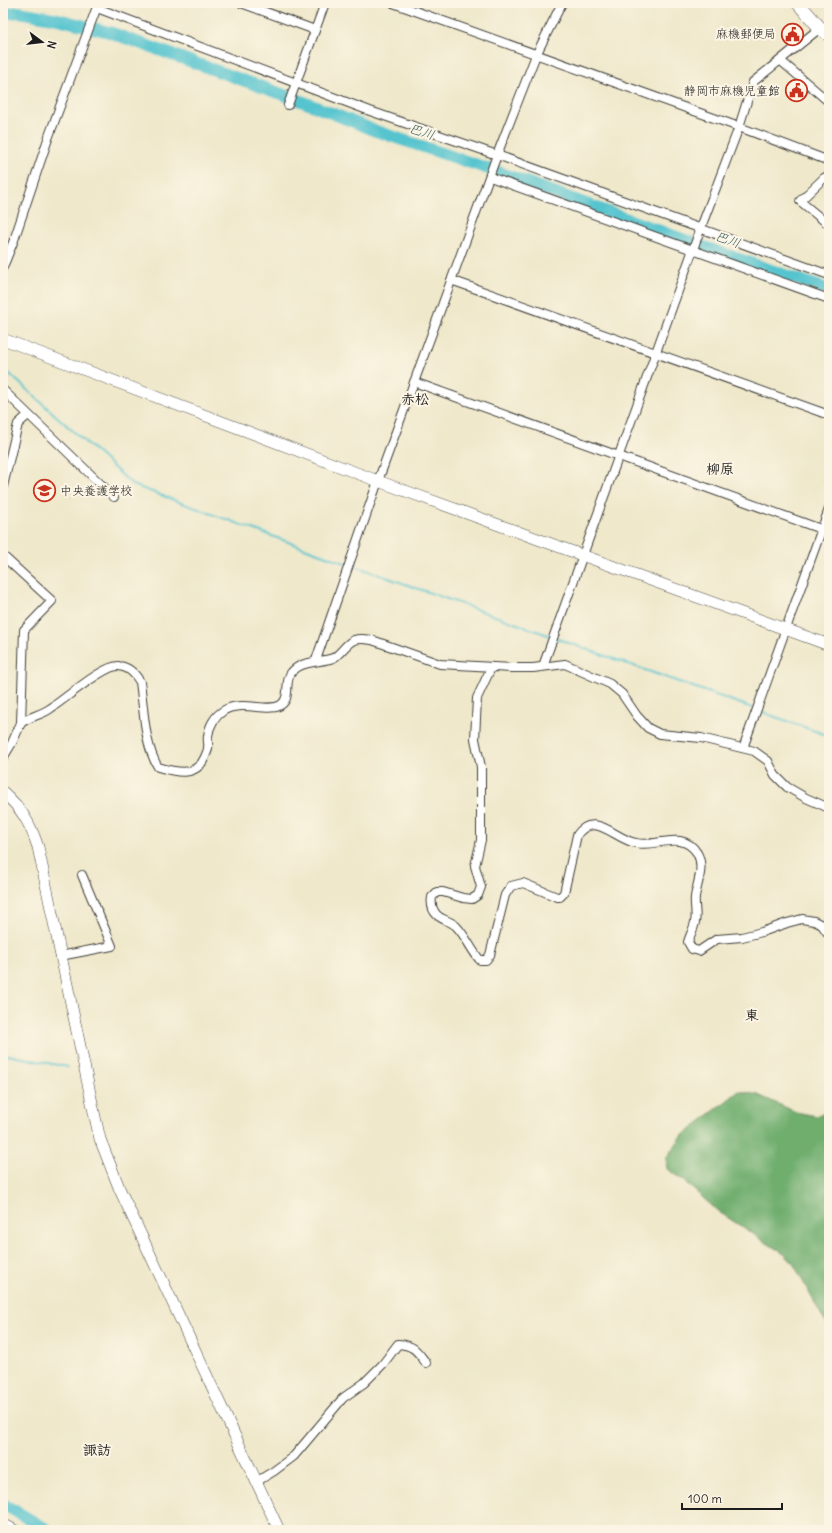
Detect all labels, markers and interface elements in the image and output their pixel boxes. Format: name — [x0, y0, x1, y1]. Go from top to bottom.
public building icon: 麻機郵便局 — [779, 21, 805, 47]
north arrow — [22, 22, 62, 62]
place label: 麻機郵便局 — [716, 26, 776, 41]
text: N — [44, 39, 59, 50]
public building icon: 静岡市麻機児童館 — [783, 78, 809, 104]
place label: 静岡市麻機児童館 — [684, 83, 780, 98]
water label: 巴川 — [407, 119, 437, 144]
water label: 巴川 — [713, 227, 743, 252]
district label: 赤松 — [401, 390, 429, 408]
district label: 柳原 — [706, 460, 734, 478]
school or university icon: 中央養護学校 — [32, 478, 58, 504]
place label: 中央養護学校 — [60, 483, 132, 498]
district label: 東 — [745, 1006, 759, 1024]
district label: 諏訪 — [83, 1441, 111, 1459]
scale bar — [682, 1485, 782, 1511]
text: 100 m — [688, 1491, 722, 1506]

